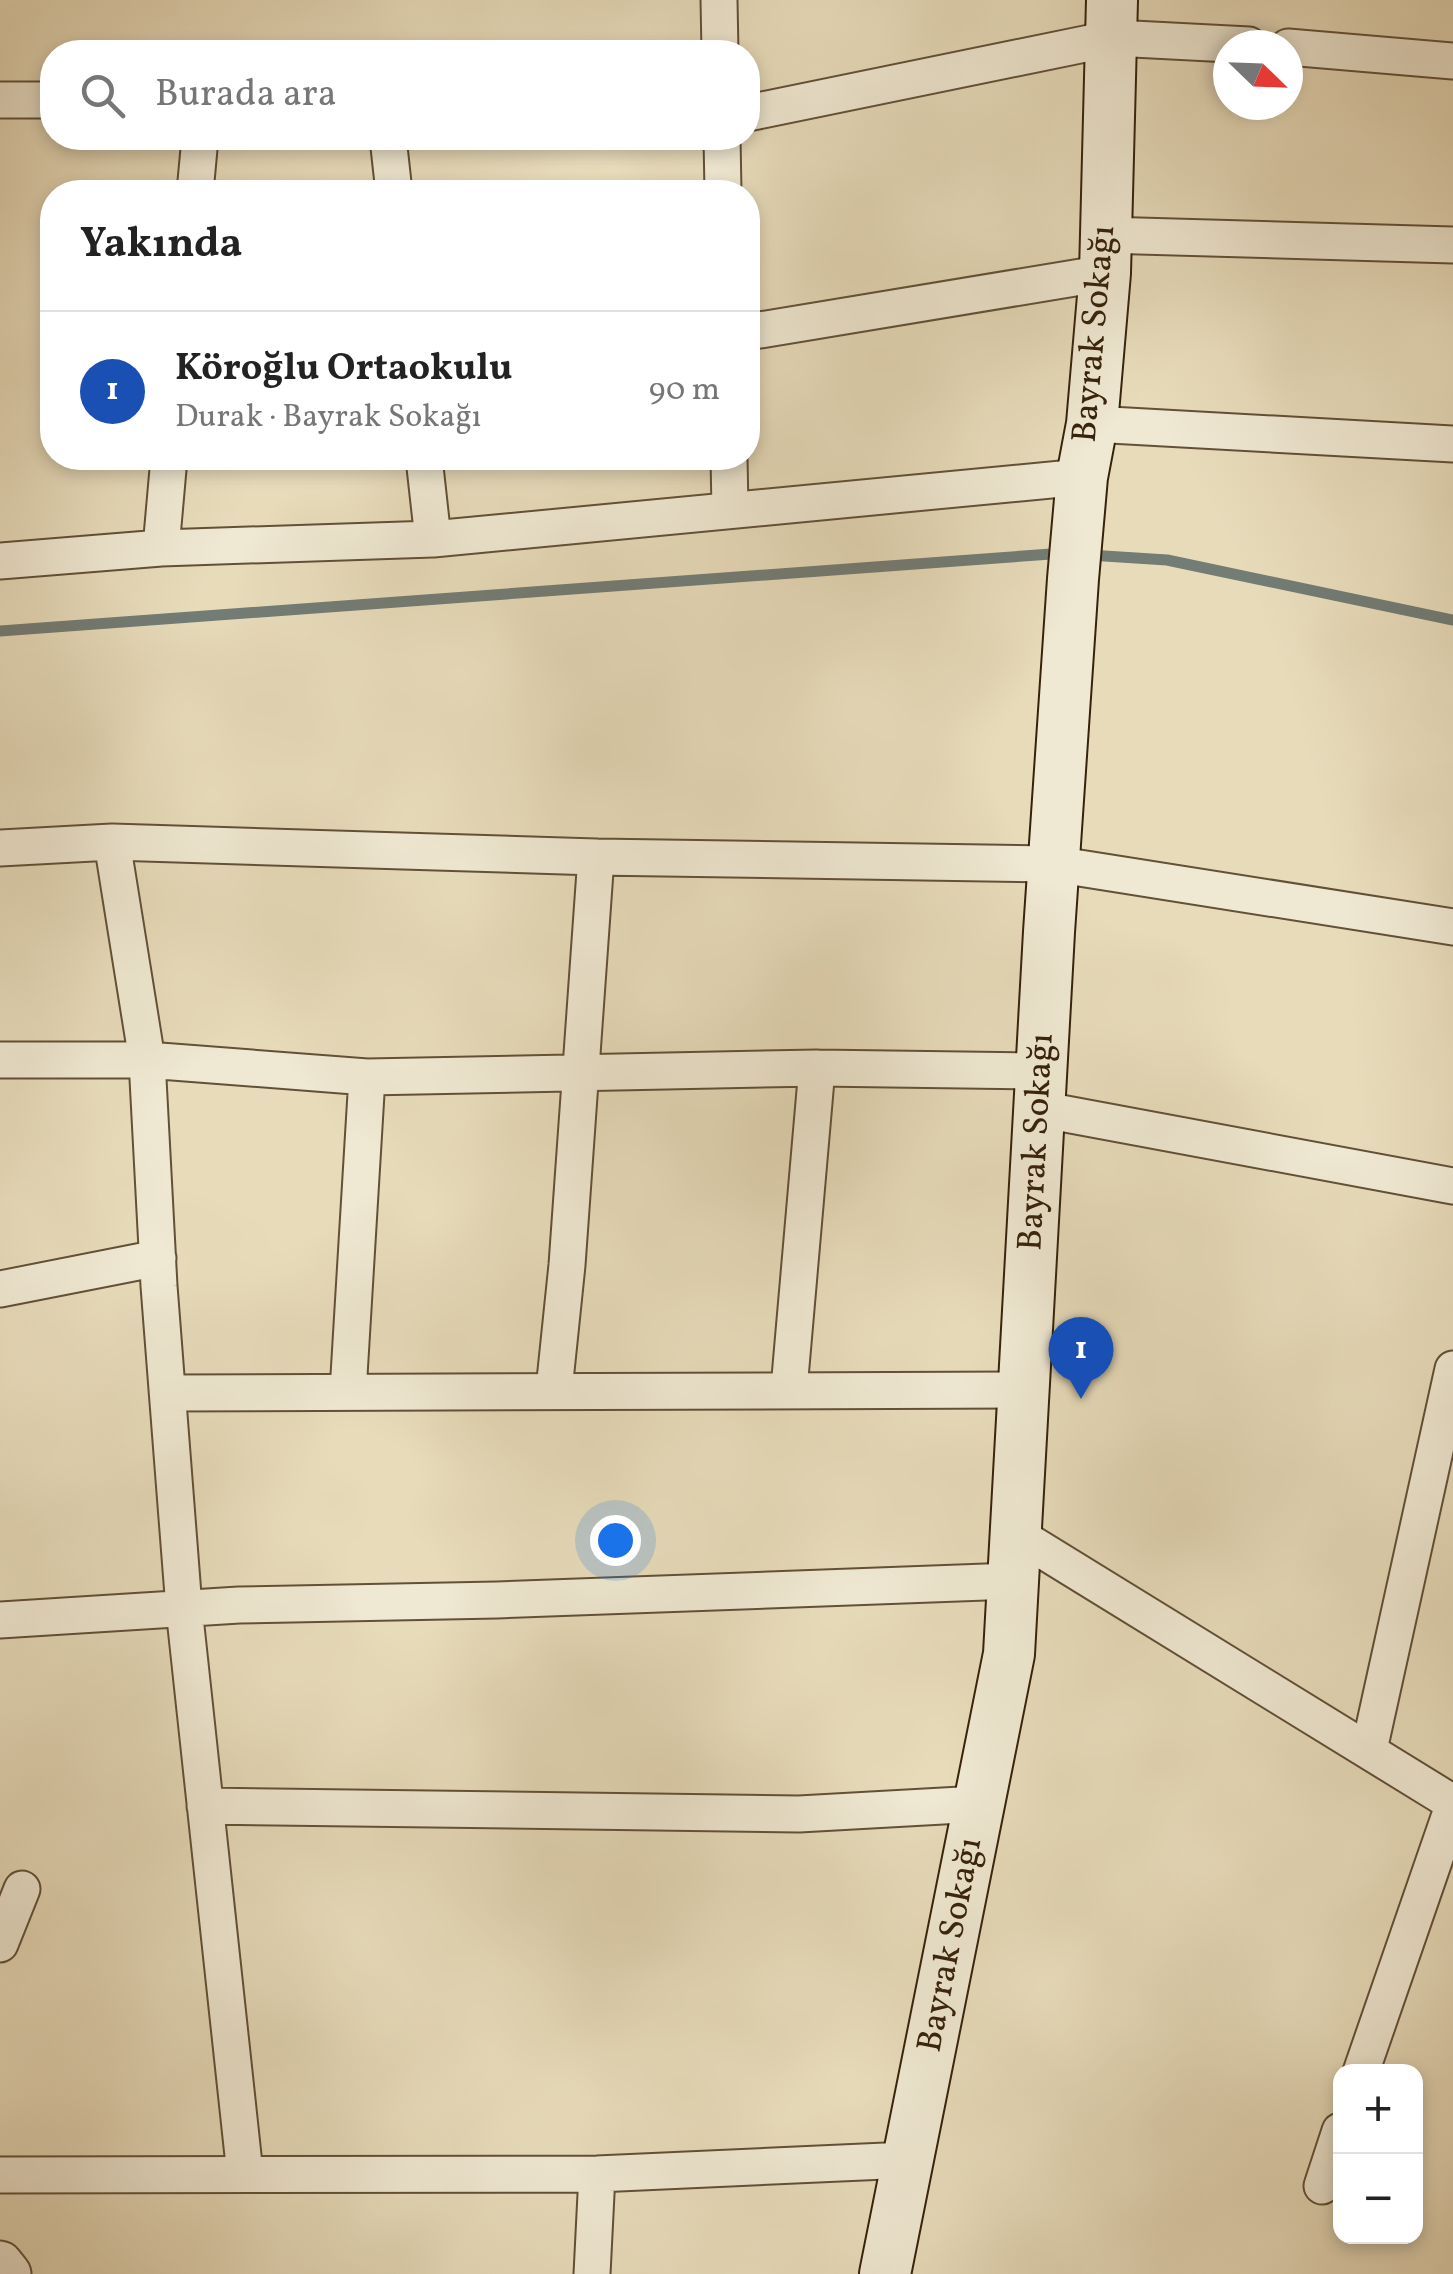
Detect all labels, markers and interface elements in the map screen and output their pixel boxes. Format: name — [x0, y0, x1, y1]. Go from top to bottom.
north arrow — [1213, 30, 1303, 120]
search box — [40, 40, 760, 150]
icon: search — [75, 68, 130, 123]
text: Burada ara — [155, 69, 337, 122]
text: Yakında — [80, 216, 243, 275]
street label: Bayrak Sokağı — [1062, 223, 1128, 445]
text: Köroğlu Ortaokulu — [175, 343, 512, 396]
text: 1 — [106, 369, 119, 413]
text: 90 m — [649, 369, 720, 413]
text: Durak · Bayrak Sokağı — [175, 396, 481, 440]
street label: Bayrak Sokağı — [1007, 1032, 1067, 1252]
pin: 1 — [1048, 1316, 1114, 1399]
your location — [590, 1515, 641, 1566]
street label: Bayrak Sokağı — [907, 1834, 995, 2056]
map controls — [1333, 2064, 1423, 2244]
button: + — [1333, 2064, 1423, 2154]
button: − — [1333, 2154, 1423, 2244]

